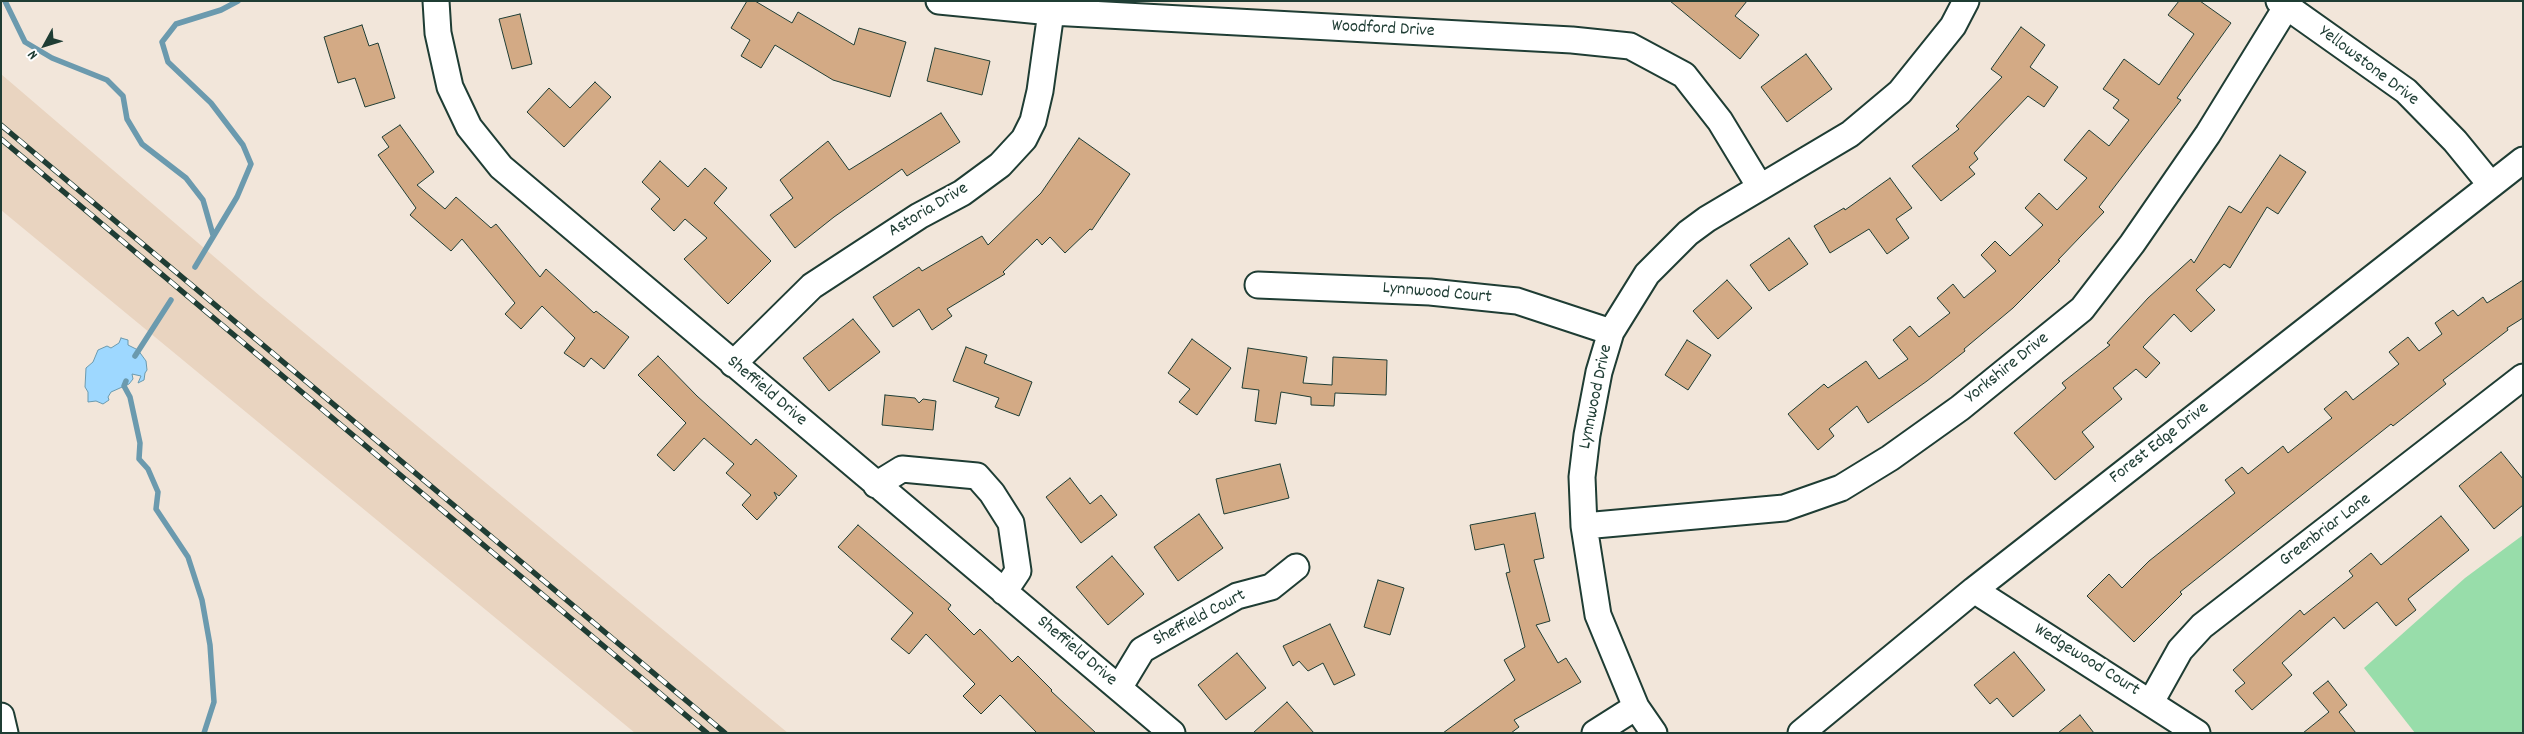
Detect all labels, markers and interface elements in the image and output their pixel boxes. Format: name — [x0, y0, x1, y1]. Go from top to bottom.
street label: Woodford Drive — [1331, 17, 1435, 43]
north arrow — [20, 20, 70, 70]
street label: Yellowstone Drive — [2314, 22, 2422, 112]
text: N — [23, 45, 43, 63]
street label: Astoria Drive — [885, 179, 973, 243]
street label: Lynnwood Court — [1382, 278, 1492, 310]
street label: Yorkshire Drive — [1962, 329, 2054, 409]
street label: Lynnwood Drive — [1575, 343, 1619, 451]
street label: Sheffield Drive — [721, 352, 811, 432]
street label: Forest Edge Drive — [2106, 398, 2214, 490]
street label: Greenbriar Lane — [2276, 490, 2376, 572]
street label: Sheffield Court — [1150, 586, 1250, 652]
street label: Sheffield Drive — [1031, 612, 1121, 692]
street label: Wedgewood Court — [2029, 620, 2143, 702]

